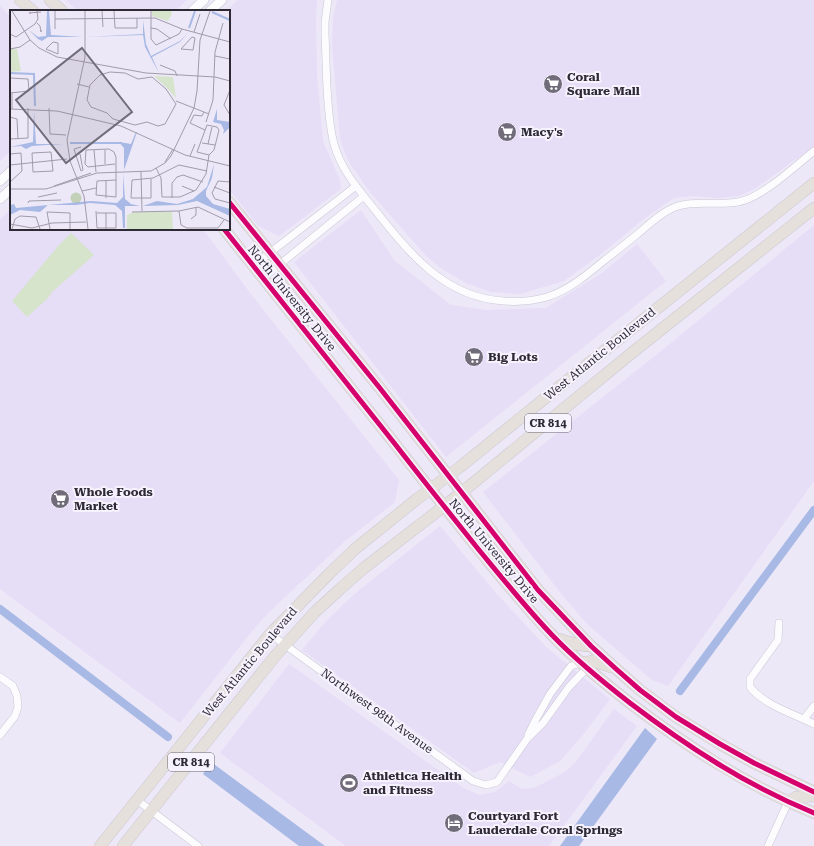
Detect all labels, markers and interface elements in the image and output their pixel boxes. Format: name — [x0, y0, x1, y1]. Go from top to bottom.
inset map — [10, 10, 230, 230]
place label: Coral Square Mall — [567, 70, 640, 98]
supermarket icon: Coral Square Mall — [542, 73, 564, 95]
supermarket icon: Macy's — [496, 121, 518, 143]
place label: Macy's — [521, 125, 563, 139]
street label: North University Drive — [245, 242, 339, 354]
street label: West Atlantic Boulevard — [542, 305, 659, 403]
supermarket icon: Big Lots — [463, 346, 485, 368]
place label: Big Lots — [488, 350, 538, 364]
road number: CR 814 — [525, 414, 571, 432]
place label: Whole Foods Market — [74, 485, 153, 513]
supermarket icon: Whole Foods Market — [49, 488, 71, 510]
street label: North University Drive — [446, 496, 542, 606]
street label: West Atlantic Boulevard — [200, 604, 300, 720]
street label: Northwest 98th Avenue — [318, 666, 436, 757]
road number: CR 814 — [168, 753, 214, 771]
place label: Athletica Health and Fitness — [363, 769, 462, 797]
sports icon: Athletica Health and Fitness — [338, 772, 360, 794]
place label: Courtyard Fort Lauderdale Coral Springs — [468, 809, 623, 837]
hotel icon: Courtyard Fort Lauderdale Coral Springs — [443, 812, 465, 834]

